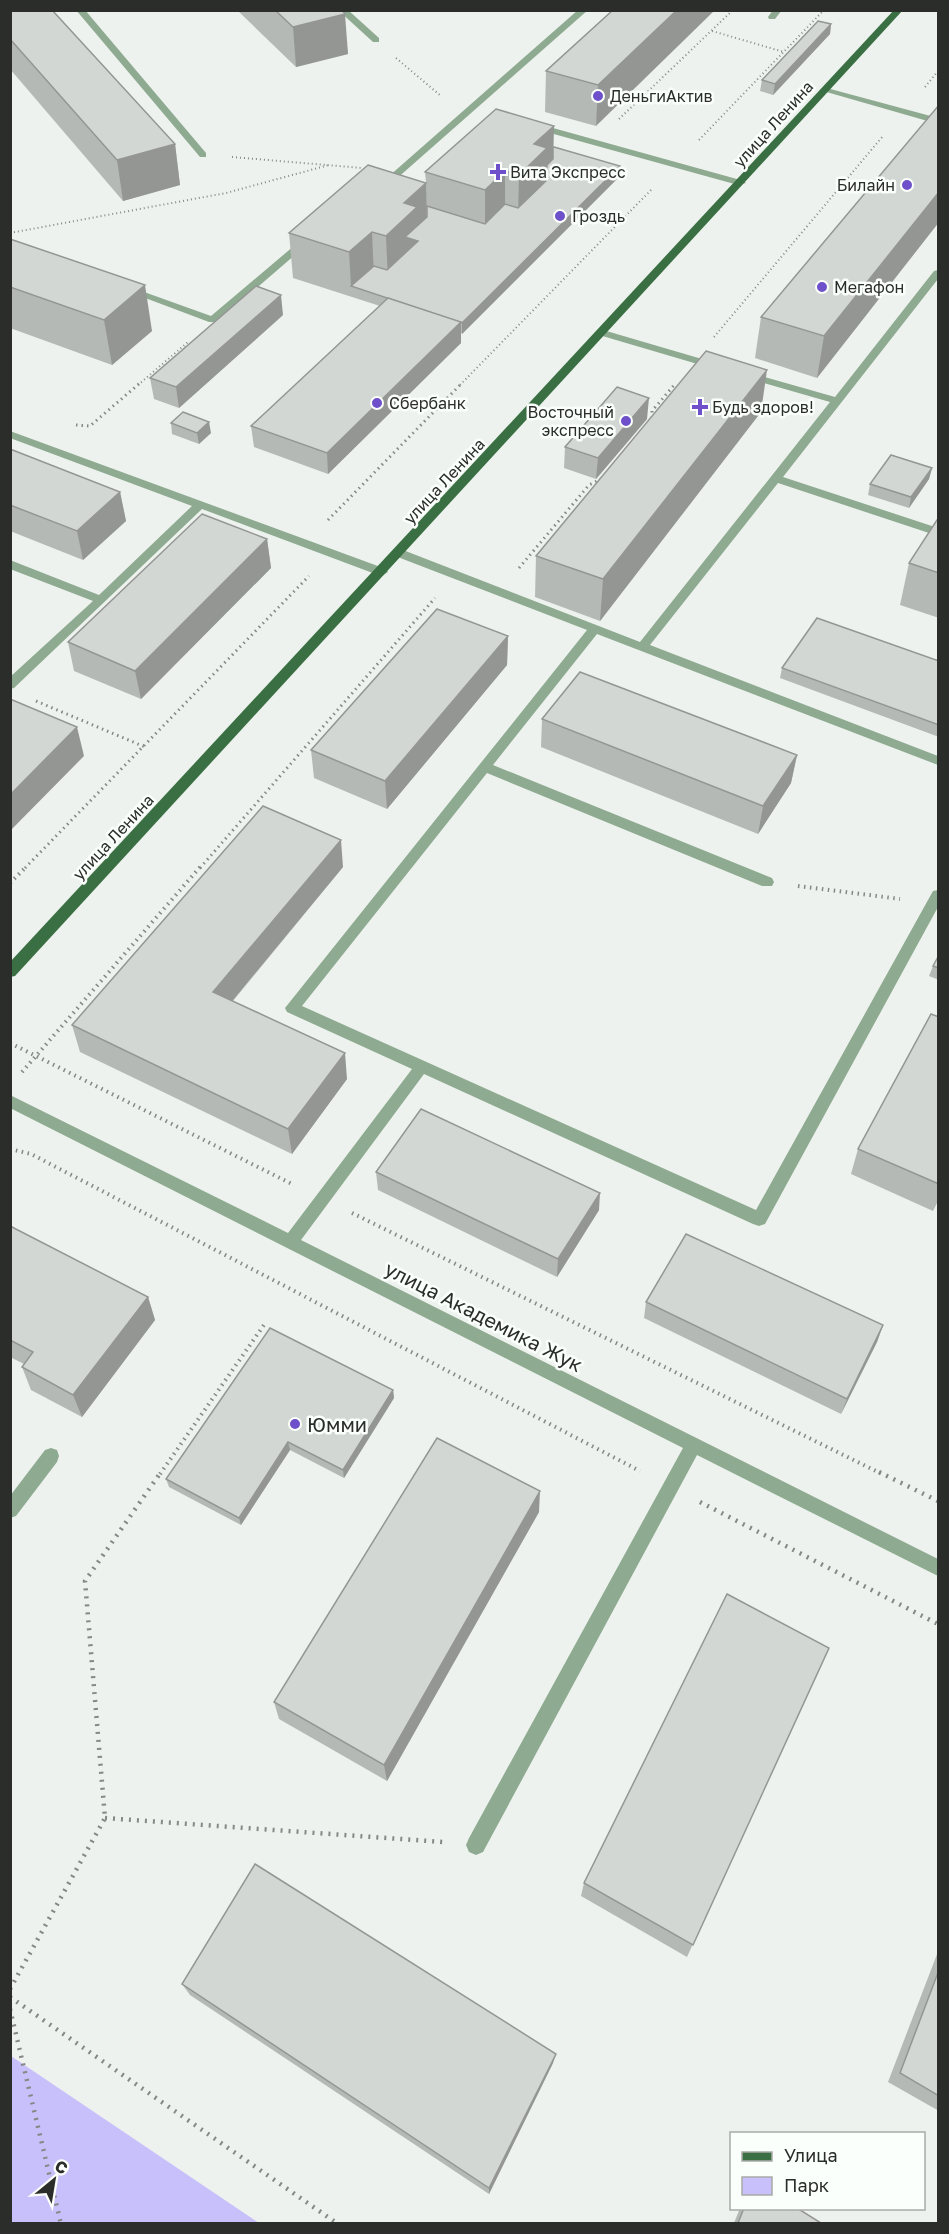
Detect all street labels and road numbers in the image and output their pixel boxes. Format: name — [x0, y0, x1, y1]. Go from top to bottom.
street label: улица Ленина — [729, 76, 817, 172]
street label: улица Ленина — [399, 434, 489, 528]
street label: улица Ленина — [68, 790, 158, 884]
street label: улица Академика Жук — [381, 1256, 587, 1376]

